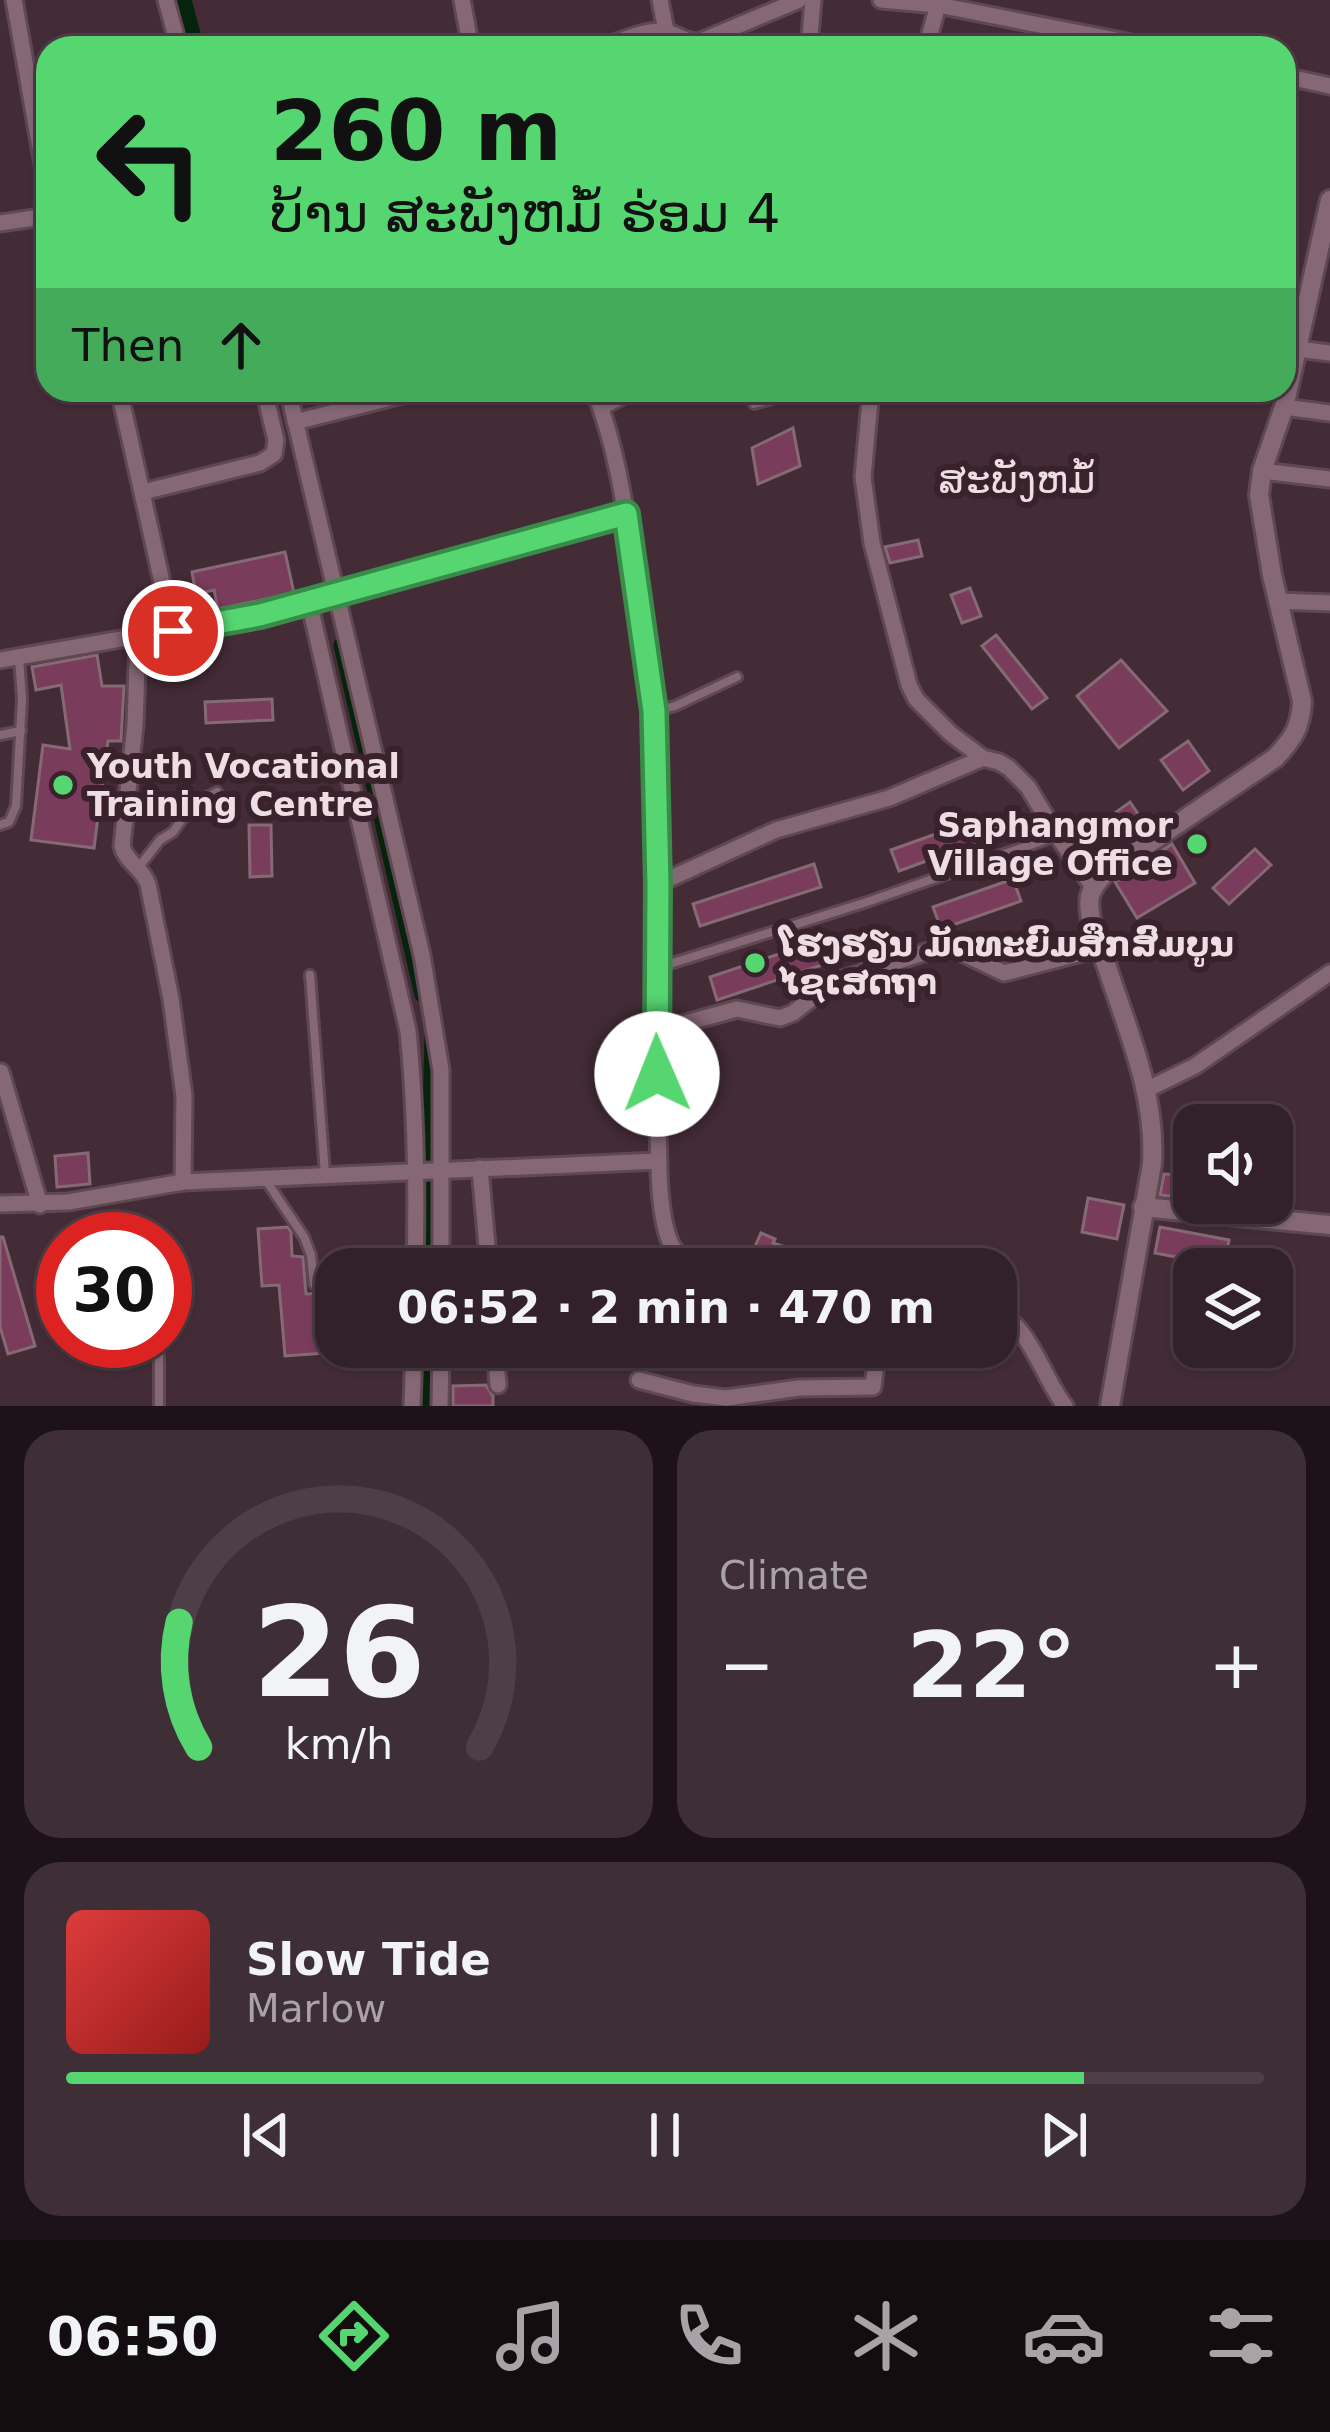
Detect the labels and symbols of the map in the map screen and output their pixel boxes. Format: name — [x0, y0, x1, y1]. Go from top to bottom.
district label: ສະພັງຫມໍ້ — [939, 457, 1095, 502]
pin — [122, 580, 224, 682]
place label: Youth Vocational Training Centre — [86, 747, 400, 824]
marker: Youth Vocational Training Centre — [50, 772, 76, 798]
place label: Saphangmor Village Office — [928, 806, 1174, 883]
marker: Saphangmor Village Office — [1184, 831, 1210, 857]
place label: ໂຮງຮຽນ ມັດທະຍົມສຶກສົມບູນ ໄຊເສດຖາ — [777, 922, 1234, 1004]
marker: ໂຮງຮຽນ ມັດທະຍົມສຶກສົມບູນ ໄຊເສດຖາ — [742, 950, 768, 976]
position arrow — [594, 1011, 720, 1137]
speed limit sign: 30 — [36, 1212, 192, 1368]

